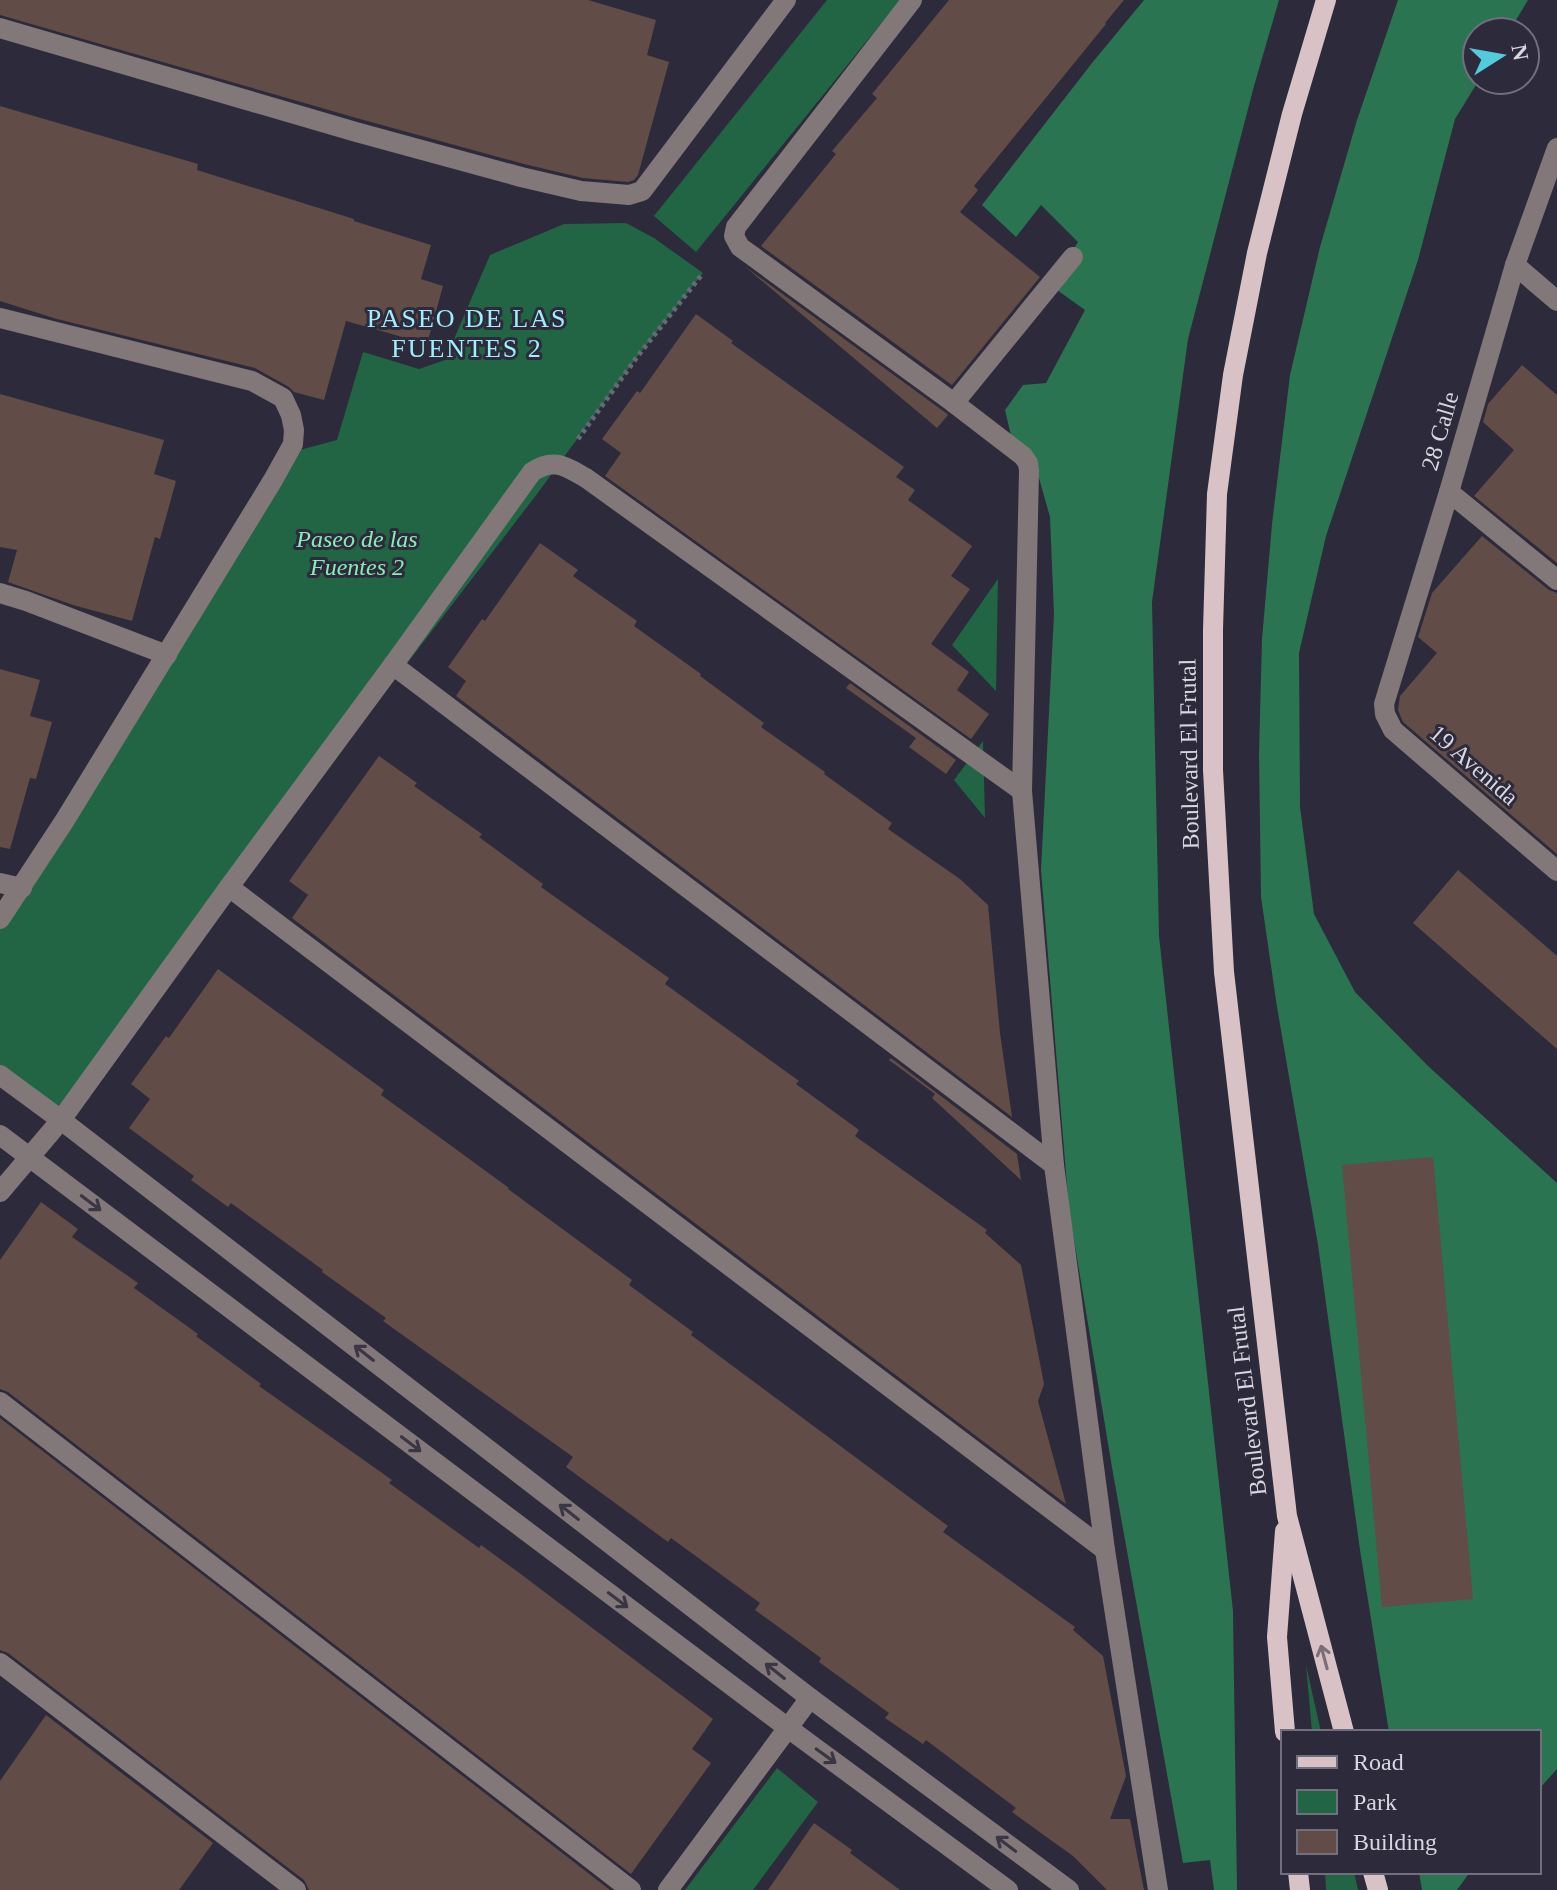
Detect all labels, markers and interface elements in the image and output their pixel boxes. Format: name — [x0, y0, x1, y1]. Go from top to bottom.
north arrow — [1461, 16, 1541, 96]
text: N — [1506, 42, 1534, 63]
district label: PASEO DE LAS FUENTES 2 — [367, 304, 567, 363]
street label: 28 Calle — [1416, 389, 1464, 473]
park label: Paseo de las Fuentes 2 — [295, 526, 418, 580]
street label: Boulevard El Frutal — [1174, 658, 1204, 850]
street label: 19 Avenida — [1425, 720, 1524, 811]
one-way arrow — [80, 1195, 101, 1212]
street label: Boulevard El Frutal — [1222, 1304, 1272, 1497]
one-way arrow — [354, 1345, 375, 1362]
one-way arrow — [399, 1436, 421, 1452]
one-way arrow — [559, 1504, 581, 1521]
one-way arrow — [607, 1592, 628, 1609]
one-way arrow — [1316, 1644, 1331, 1670]
one-way arrow — [765, 1663, 786, 1680]
legend — [1281, 1730, 1541, 1874]
one-way arrow — [815, 1748, 837, 1765]
text: Road — [1353, 1749, 1404, 1775]
text: Park — [1353, 1789, 1397, 1815]
text: Building — [1353, 1829, 1437, 1855]
one-way arrow — [996, 1835, 1017, 1852]

